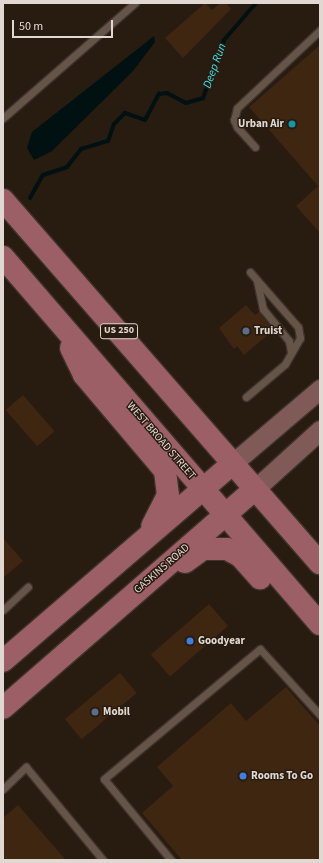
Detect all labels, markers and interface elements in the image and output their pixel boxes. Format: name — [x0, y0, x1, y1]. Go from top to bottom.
scale bar — [14, 12, 115, 38]
text: 50 m — [19, 18, 43, 35]
water label: Deep Run — [200, 42, 230, 90]
place label: Urban Air — [238, 117, 284, 131]
marker: Urban Air — [287, 119, 297, 129]
road number: US 250 — [100, 323, 138, 339]
place label: Truist — [254, 324, 282, 338]
marker: Truist — [241, 326, 251, 336]
street label: WEST BROAD STREET — [124, 400, 198, 482]
street label: GASKINS ROAD — [132, 541, 192, 597]
place label: Goodyear — [198, 634, 245, 648]
marker: Goodyear — [185, 636, 195, 646]
place label: Mobil — [103, 705, 130, 719]
marker: Mobil — [90, 707, 100, 717]
place label: Rooms To Go — [251, 769, 313, 783]
marker: Rooms To Go — [238, 771, 248, 781]

